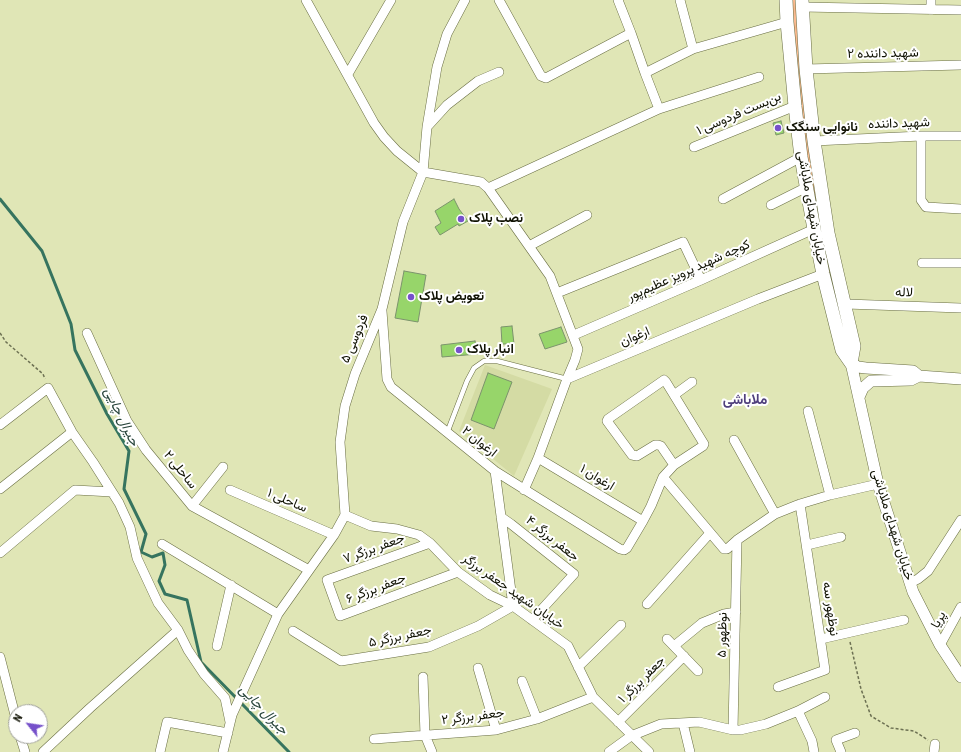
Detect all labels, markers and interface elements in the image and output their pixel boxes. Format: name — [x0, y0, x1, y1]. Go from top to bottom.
street label: شهید داننده ۲ — [847, 46, 919, 62]
street label: بن‌بست فردوسی ۱ — [694, 89, 784, 139]
street label: شهید داننده — [868, 115, 930, 133]
place label: نانوایی سنگک — [786, 120, 858, 136]
marker: نانوایی سنگک — [773, 123, 783, 133]
street label: خیابان شهدای ملاباشی — [793, 150, 829, 266]
place label: نصب پلاک — [469, 211, 523, 227]
marker: نصب پلاک — [456, 214, 466, 224]
street label: کوچه شهید پرویز عظیم‌پور — [625, 237, 753, 305]
street label: لاله — [895, 285, 913, 301]
place label: تعویض پلاک — [419, 289, 484, 305]
marker: تعویض پلاک — [406, 292, 416, 302]
street label: فردوسی ۵ — [338, 312, 372, 366]
street label: ارغوان — [618, 324, 652, 350]
place label: انبار پلاک — [467, 342, 514, 358]
marker: انبار پلاک — [454, 345, 464, 355]
water label: جیرال چایی — [100, 385, 142, 449]
district label: ملاباشی — [723, 392, 767, 408]
street label: ارغوان ۲ — [458, 423, 500, 461]
street label: ساحلی ۲ — [160, 448, 200, 492]
street label: ارغوان ۱ — [577, 462, 617, 494]
street label: خیابان شهدای ملاباشی — [868, 468, 916, 582]
street label: ساحلی ۱ — [265, 486, 309, 516]
street label: جعفر برزگر ۴ — [522, 513, 582, 565]
street label: جعفر برزگر ۷ — [341, 531, 407, 567]
street label: خیابان شهید جعفر برزگر — [459, 551, 567, 633]
street label: جعفر برزگر ۶ — [344, 570, 408, 608]
street label: نوظهور سه — [818, 581, 842, 637]
street label: پریا — [928, 609, 950, 631]
street label: نوظهور ۵ — [715, 612, 731, 658]
street label: جعفر برزگر ۵ — [367, 623, 433, 651]
street label: جعفر برزگر ۱ — [615, 653, 669, 707]
water label: جیرال چایی — [235, 681, 291, 739]
north arrow — [8, 704, 48, 744]
street label: جعفر برزگر ۲ — [441, 705, 505, 729]
text: N — [11, 712, 25, 724]

